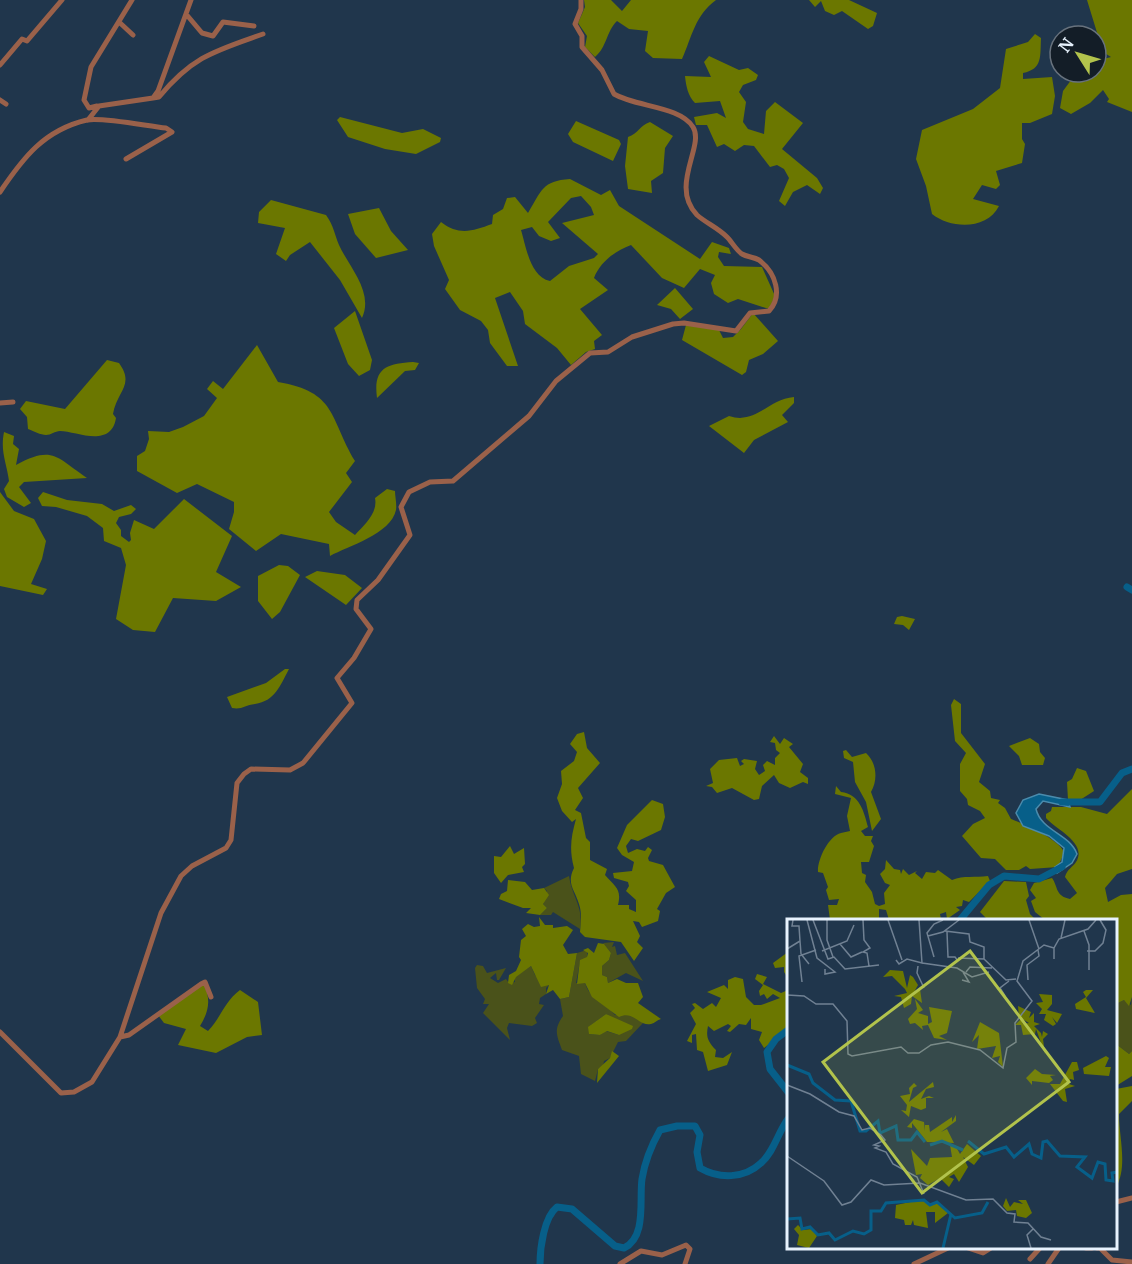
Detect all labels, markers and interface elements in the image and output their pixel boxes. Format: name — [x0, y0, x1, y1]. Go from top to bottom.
north arrow — [1048, 24, 1108, 84]
text: N — [1054, 34, 1078, 56]
inset map — [787, 919, 1117, 1249]

